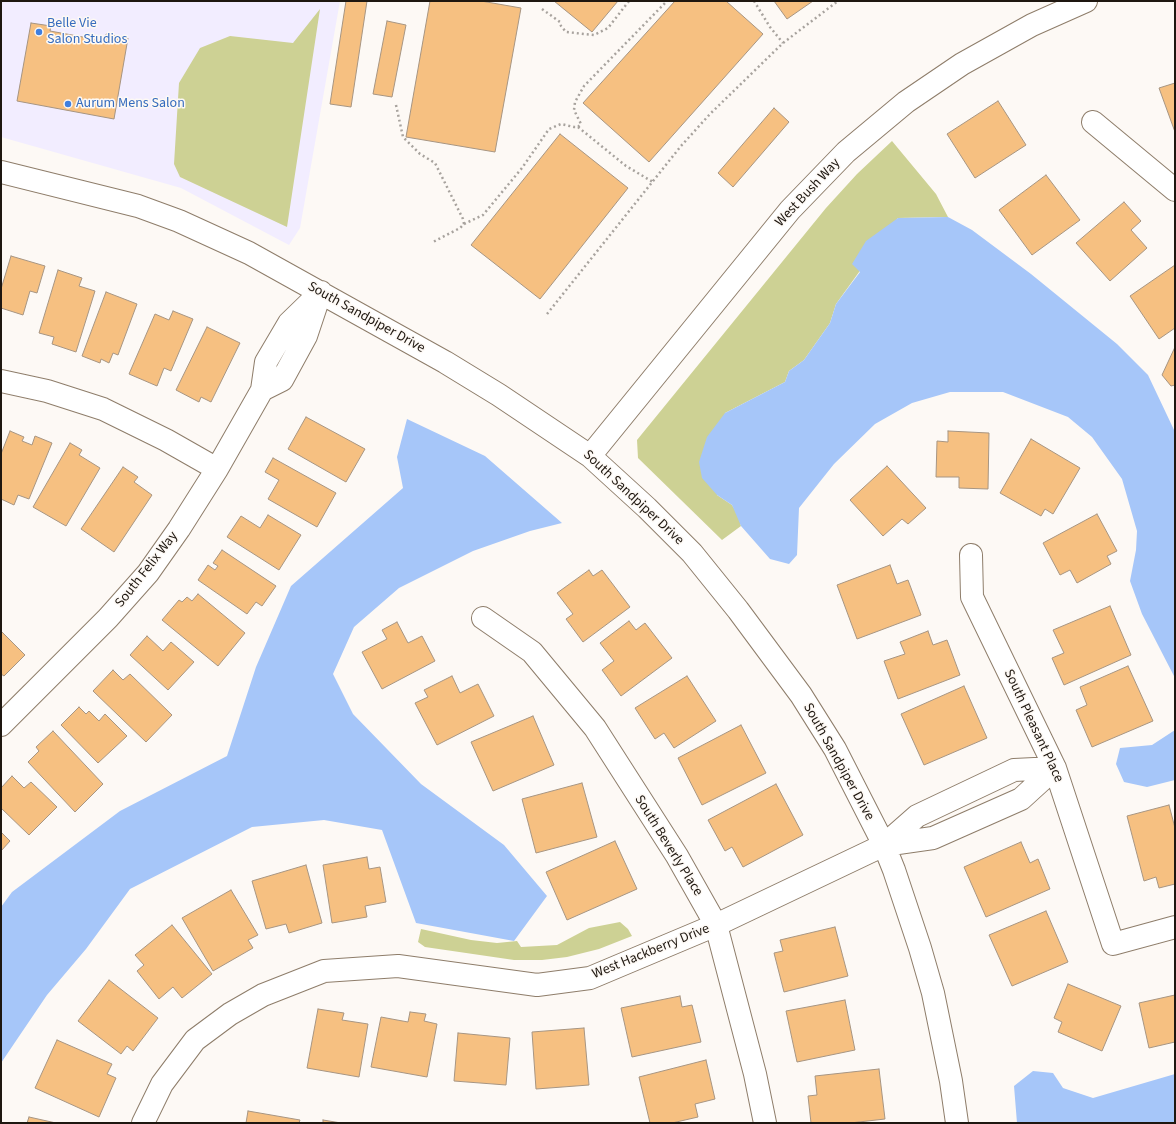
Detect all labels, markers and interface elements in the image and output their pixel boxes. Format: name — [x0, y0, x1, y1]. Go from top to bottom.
place label: Belle Vie Salon Studios — [47, 16, 127, 48]
marker: Belle Vie Salon Studios — [34, 27, 44, 37]
place label: Aurum Mens Salon — [76, 96, 185, 112]
marker: Aurum Mens Salon — [63, 99, 73, 109]
street label: West Bush Way — [772, 155, 844, 231]
street label: South Sandpiper Drive — [304, 279, 428, 357]
street label: South Sandpiper Drive — [579, 447, 687, 549]
street label: South Felix Way — [112, 529, 182, 611]
street label: South Pleasant Place — [999, 667, 1067, 785]
street label: South Sandpiper Drive — [799, 700, 877, 824]
street label: South Beverly Place — [630, 792, 706, 900]
street label: West Hackberry Drive — [590, 921, 712, 983]

